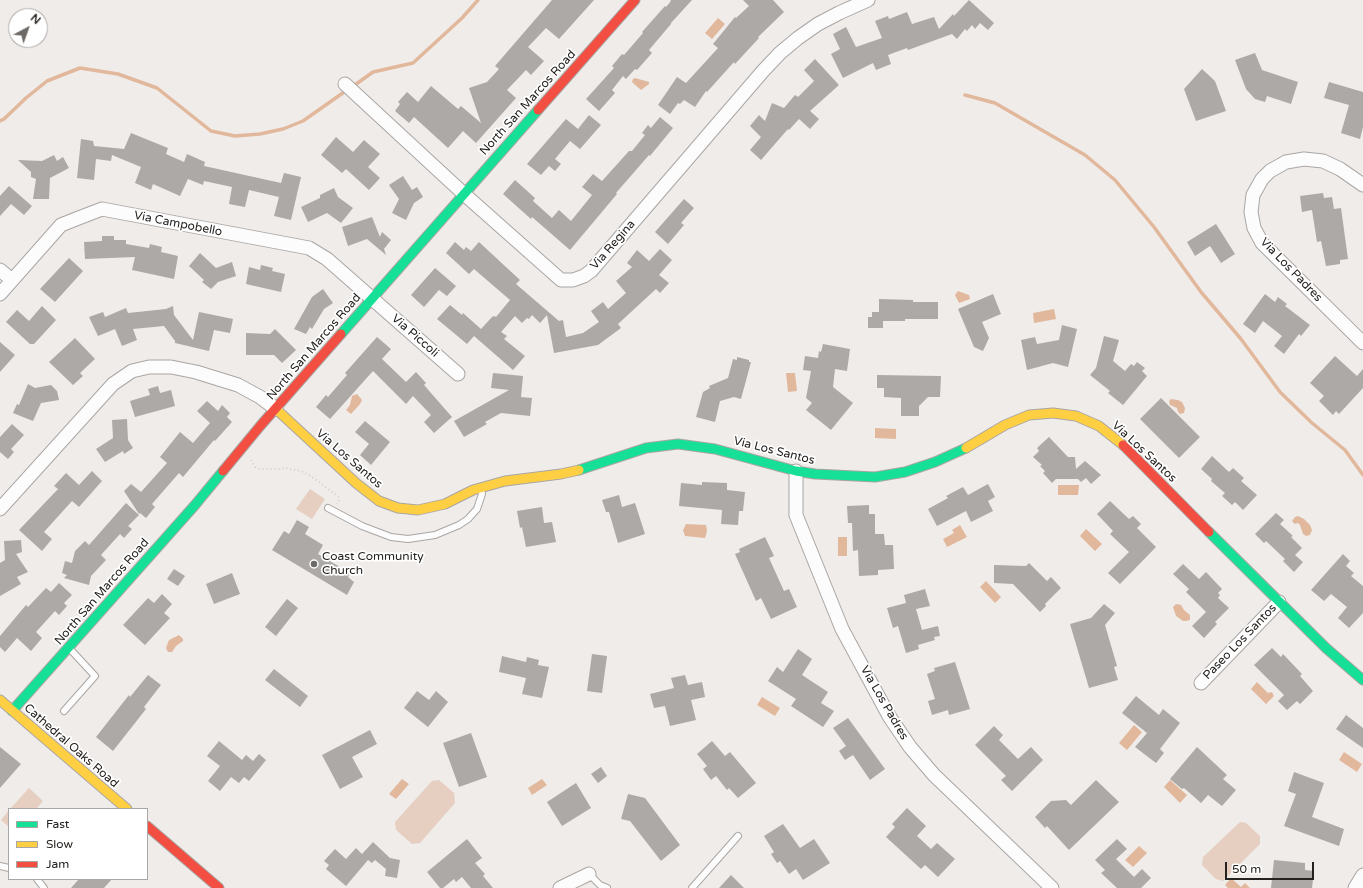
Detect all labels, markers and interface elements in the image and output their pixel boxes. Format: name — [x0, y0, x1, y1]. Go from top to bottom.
north arrow — [8, 8, 48, 48]
text: N — [28, 12, 43, 27]
street label: North San Marcos Road — [477, 48, 579, 158]
street label: Via Campobello — [133, 208, 223, 240]
street label: Via Regina — [588, 217, 638, 273]
street label: Via Los Padres — [1257, 235, 1325, 305]
street label: North San Marcos Road — [264, 291, 364, 403]
street label: Via Piccoli — [388, 312, 442, 360]
street label: Via Los Santos — [1109, 418, 1179, 486]
street label: Via Los Santos — [313, 426, 385, 492]
street label: Via Los Santos — [732, 434, 816, 468]
street label: North San Marcos Road — [52, 536, 152, 648]
place label: Coast Community Church — [322, 550, 424, 578]
marker: Coast Community Church — [309, 559, 319, 569]
street label: Paseo Los Santos — [1200, 601, 1280, 683]
street label: Via Los Padres — [857, 663, 911, 743]
street label: Cathedral Oaks Road — [21, 701, 121, 791]
legend — [8, 808, 148, 880]
text: Fast — [46, 817, 69, 831]
text: Slow — [46, 837, 73, 851]
scale bar — [1227, 854, 1316, 880]
text: Jam — [46, 857, 69, 871]
text: 50 m — [1232, 862, 1261, 876]

